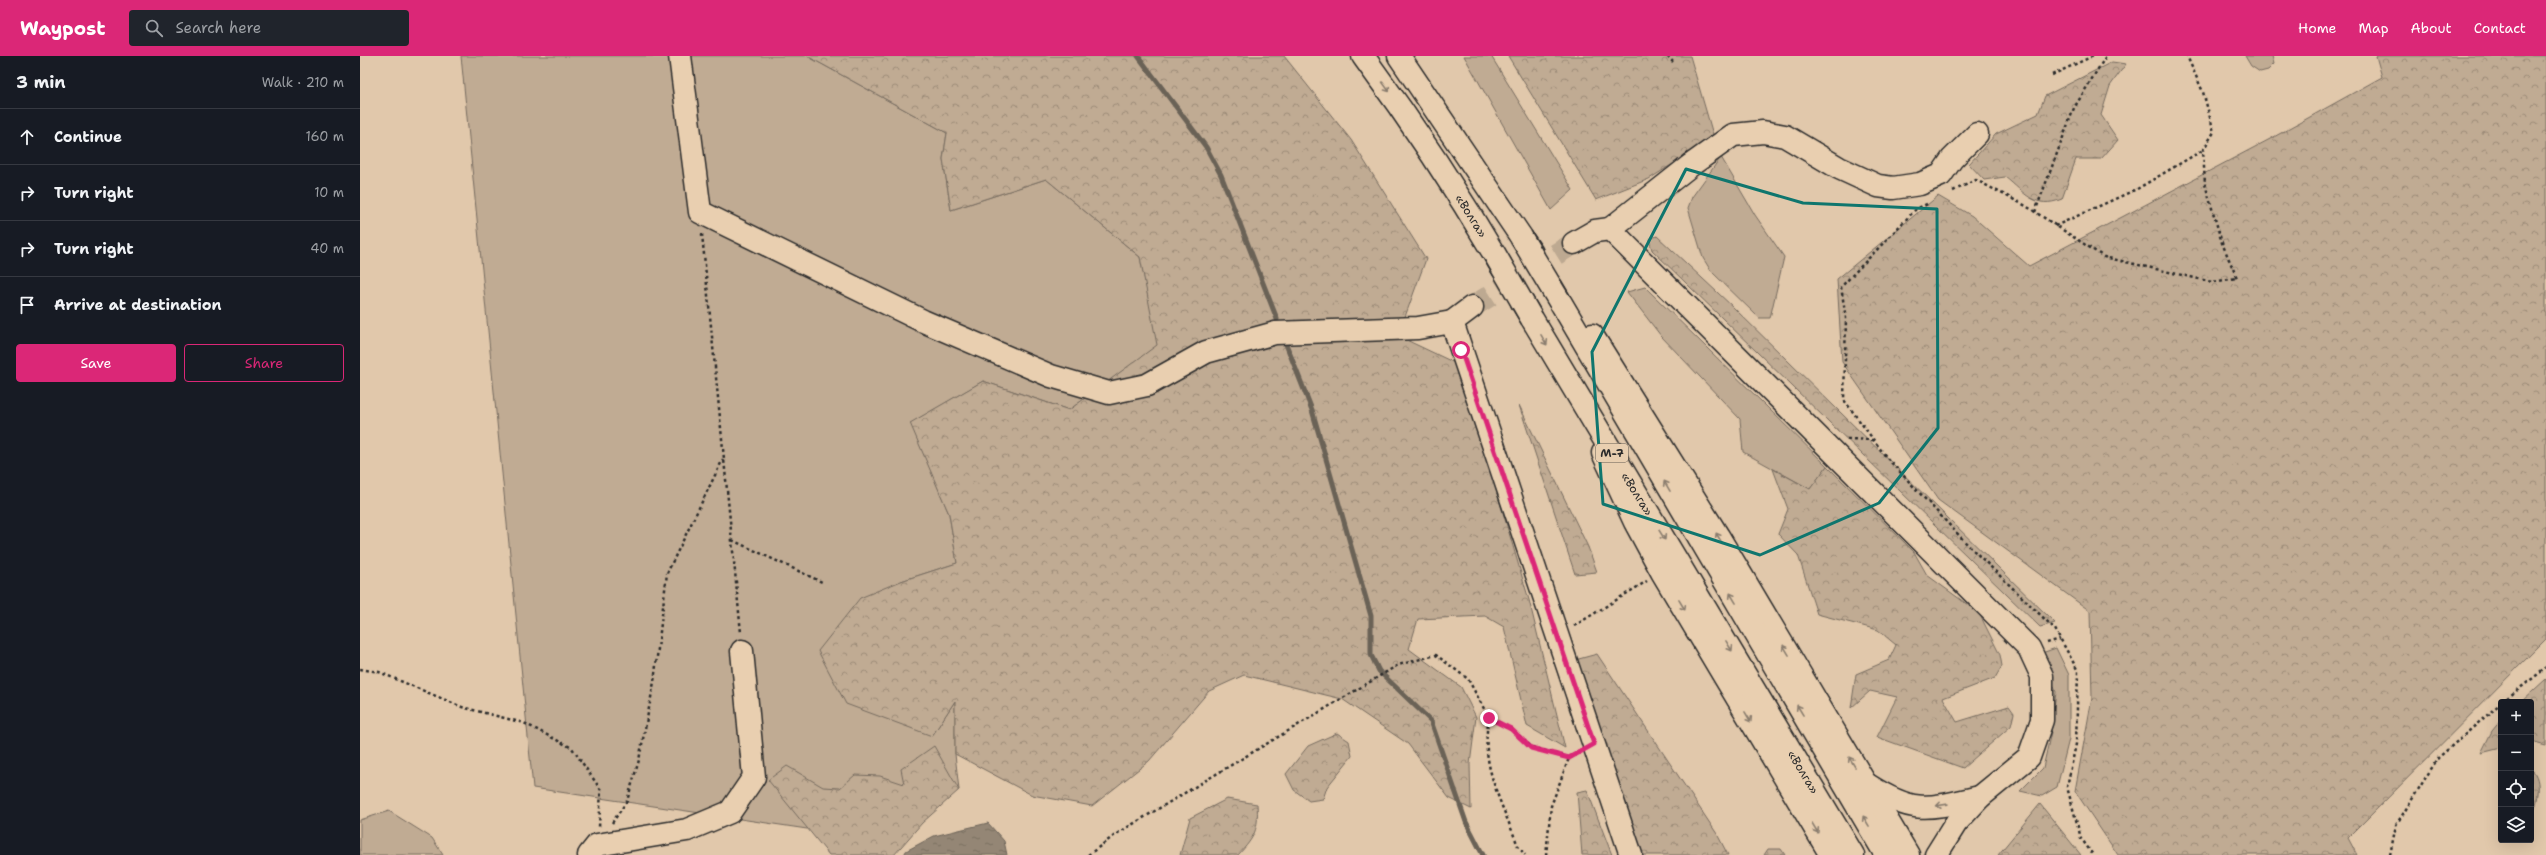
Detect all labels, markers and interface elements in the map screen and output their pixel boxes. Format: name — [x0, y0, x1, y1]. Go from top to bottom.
search box — [129, 10, 409, 46]
text: Waypost — [20, 16, 105, 41]
icon: search — [143, 17, 165, 39]
text: Search here — [175, 18, 261, 38]
text: Home — [2298, 19, 2337, 37]
text: Map — [2359, 19, 2389, 37]
text: About — [2411, 19, 2452, 37]
text: Contact — [2474, 19, 2526, 37]
text: 3 min — [16, 71, 66, 93]
text: Walk · 210 m — [262, 74, 344, 91]
one-way arrow — [1382, 82, 1390, 93]
icon: ahead — [16, 126, 38, 148]
text: Continue — [54, 127, 122, 147]
text: 160 m — [306, 128, 344, 145]
icon: right — [16, 182, 38, 204]
text: Turn right — [54, 183, 134, 203]
text: 10 m — [314, 184, 344, 201]
street label: «Волга» — [1451, 191, 1491, 241]
icon: right — [16, 238, 38, 260]
text: Turn right — [54, 239, 134, 259]
text: 40 m — [310, 240, 344, 257]
icon: arrive — [16, 294, 38, 316]
text: Arrive at destination — [54, 295, 222, 315]
one-way arrow — [1541, 334, 1549, 346]
route start — [1452, 341, 1470, 359]
button: Save — [16, 344, 176, 382]
button: Share — [184, 344, 344, 382]
road number: М-7 — [1596, 444, 1628, 462]
street label: «Волга» — [1617, 469, 1657, 519]
one-way arrow — [1663, 480, 1671, 492]
one-way arrow — [1659, 529, 1667, 541]
one-way arrow — [1715, 532, 1723, 544]
one-way arrow — [1729, 592, 1737, 604]
one-way arrow — [1678, 599, 1686, 611]
one-way arrow — [1726, 640, 1734, 652]
one-way arrow — [1781, 644, 1789, 656]
map controls — [2498, 699, 2534, 843]
button: + — [2498, 699, 2534, 735]
one-way arrow — [1795, 704, 1803, 716]
route end — [1480, 709, 1498, 727]
one-way arrow — [1745, 711, 1753, 723]
button: − — [2498, 735, 2534, 771]
street label: «Волга» — [1784, 747, 1822, 797]
one-way arrow — [1848, 756, 1856, 768]
button: locate — [2498, 771, 2534, 807]
one-way arrow — [1935, 801, 1948, 809]
button: layers — [2498, 807, 2534, 843]
one-way arrow — [1862, 816, 1870, 828]
one-way arrow — [1811, 822, 1819, 833]

